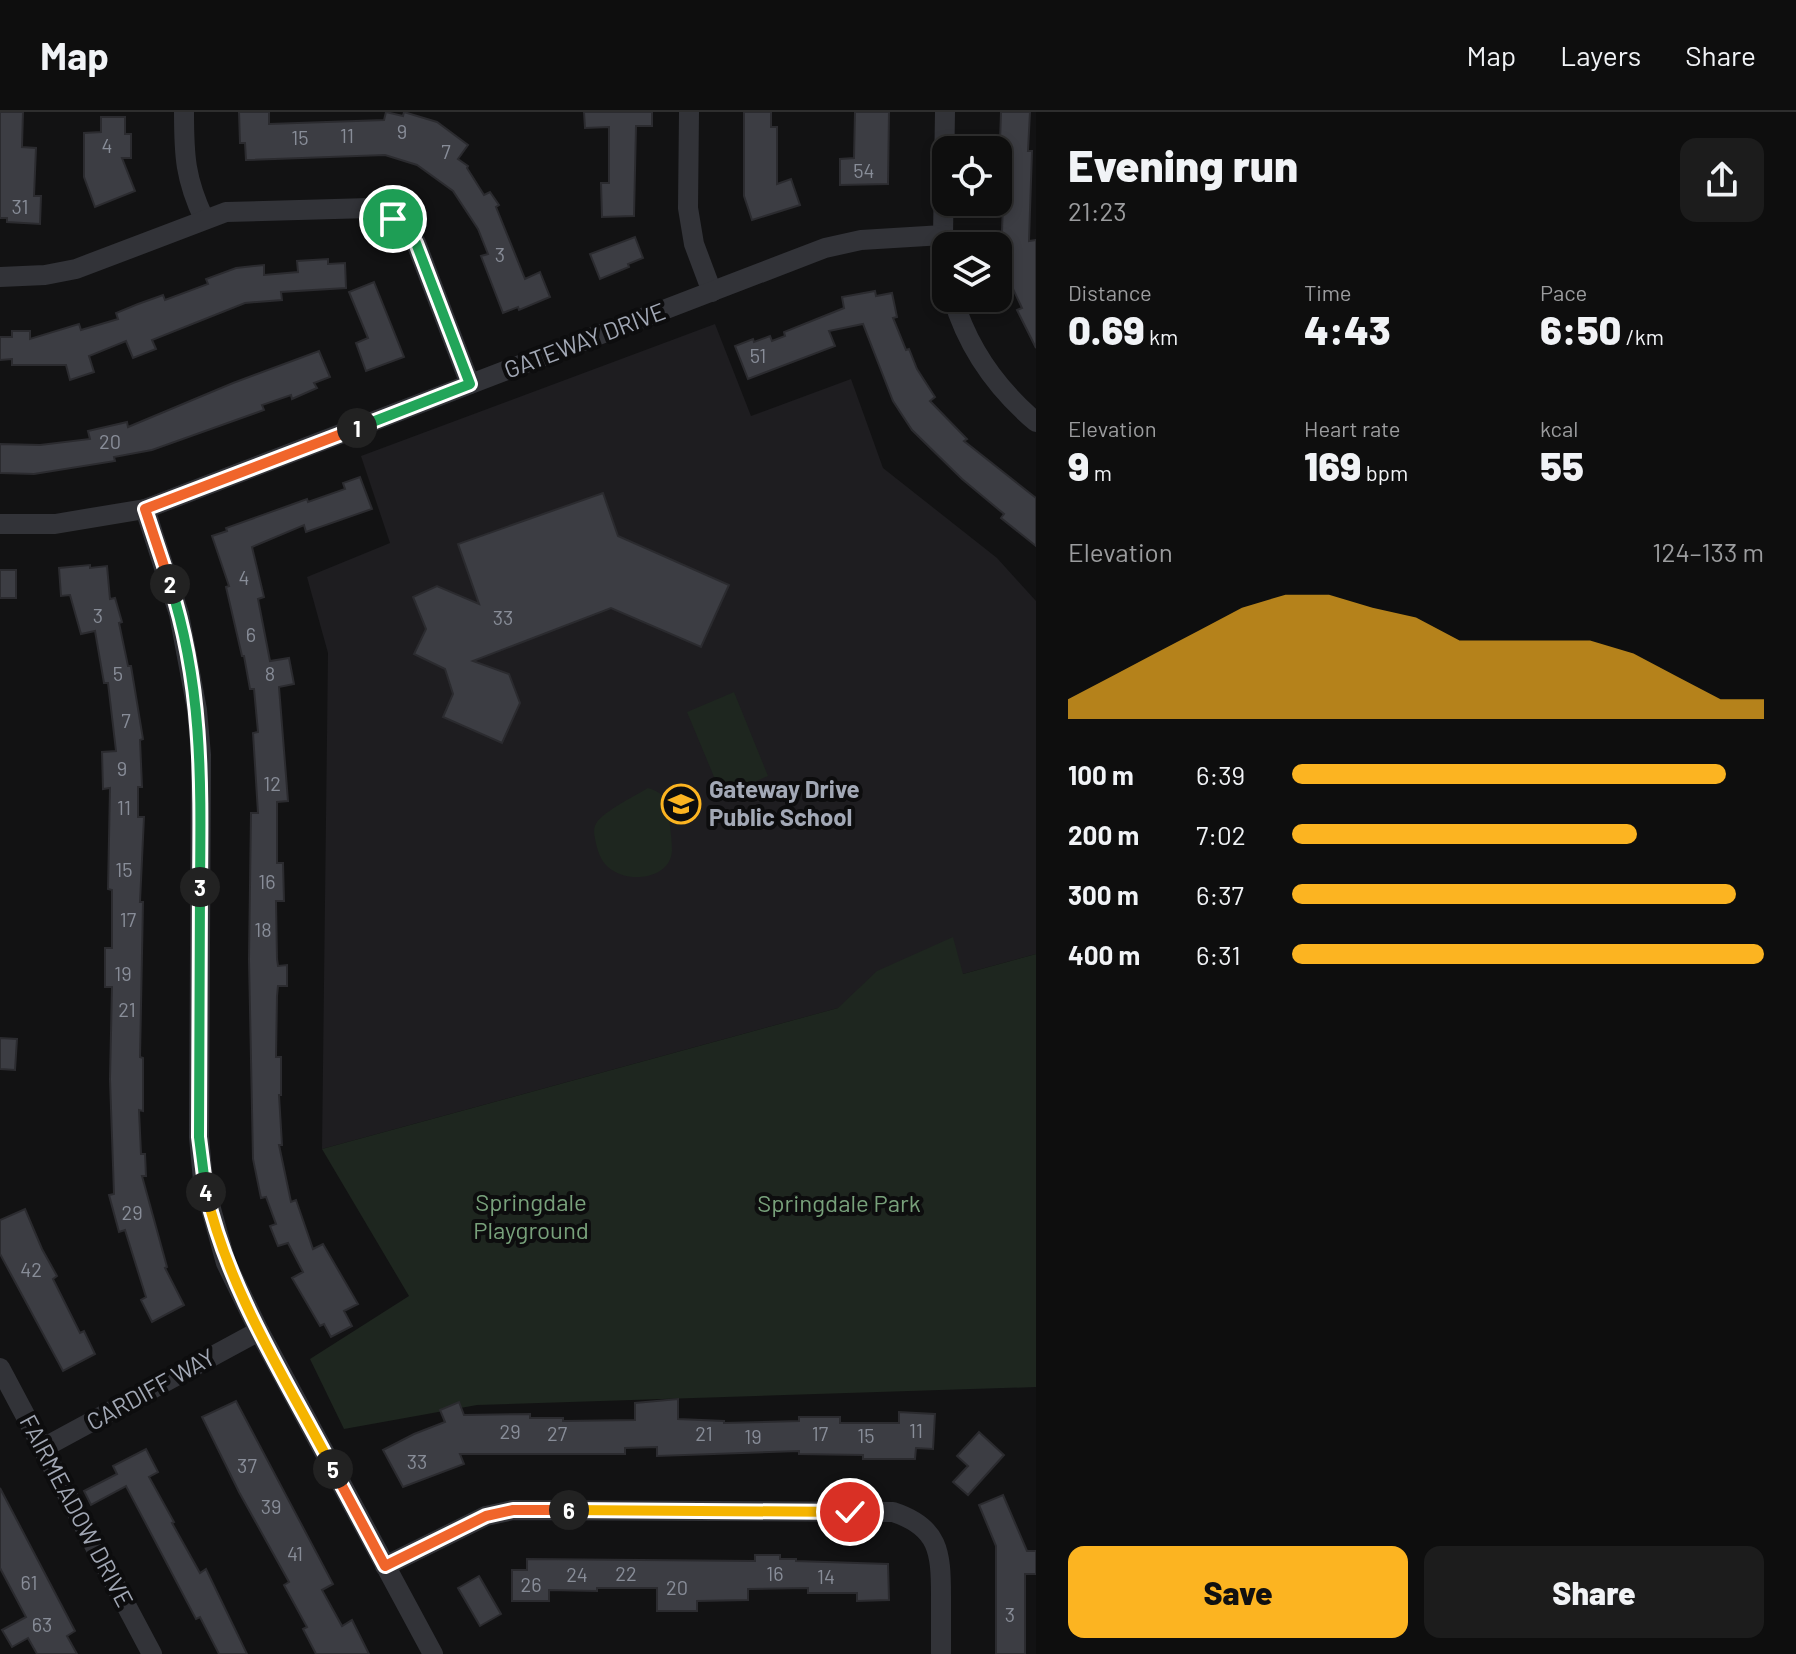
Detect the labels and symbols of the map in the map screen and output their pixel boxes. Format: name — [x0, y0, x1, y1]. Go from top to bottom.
house number: 9 — [397, 119, 407, 143]
house number: 11 — [340, 123, 354, 147]
house number: 15 — [291, 125, 309, 149]
house number: 4 — [101, 133, 113, 157]
house number: 7 — [441, 139, 451, 163]
house number: 54 — [853, 158, 875, 182]
pin — [359, 185, 427, 253]
house number: 31 — [11, 194, 29, 218]
house number: 3 — [495, 242, 505, 266]
street label: GATEWAY DRIVE — [500, 296, 669, 384]
house number: 51 — [750, 343, 766, 367]
pin: 1 — [337, 408, 377, 448]
house number: 20 — [99, 429, 121, 453]
pin: 2 — [150, 564, 190, 604]
house number: 4 — [238, 565, 250, 589]
house number: 3 — [93, 603, 103, 627]
house number: 33 — [493, 605, 513, 629]
house number: 6 — [246, 622, 256, 646]
house number: 5 — [113, 661, 123, 685]
house number: 8 — [265, 661, 275, 685]
house number: 7 — [121, 708, 131, 732]
house number: 9 — [117, 756, 127, 780]
house number: 12 — [263, 771, 281, 795]
place label: Gateway Drive Public School — [709, 774, 860, 831]
school or university icon: Gateway Drive Public School — [660, 783, 702, 825]
house number: 11 — [117, 795, 131, 819]
house number: 15 — [115, 857, 133, 881]
pin: 3 — [180, 867, 220, 907]
house number: 16 — [258, 869, 276, 893]
house number: 17 — [120, 907, 137, 931]
house number: 18 — [254, 917, 272, 941]
house number: 19 — [114, 961, 132, 985]
house number: 21 — [118, 997, 136, 1021]
pin: 4 — [186, 1172, 226, 1212]
park label: Springdale Playground — [473, 1187, 589, 1244]
park label: Springdale Park — [757, 1188, 921, 1217]
house number: 29 — [121, 1200, 143, 1224]
house number: 42 — [20, 1257, 42, 1281]
street label: CARDIFF WAY — [81, 1342, 219, 1436]
street label: FAIRMEADOW DRIVE — [14, 1409, 140, 1611]
house number: 11 — [909, 1418, 923, 1442]
house number: 29 — [499, 1419, 521, 1443]
house number: 27 — [547, 1421, 568, 1445]
house number: 21 — [695, 1421, 713, 1445]
house number: 17 — [812, 1421, 829, 1445]
house number: 15 — [857, 1423, 875, 1447]
house number: 19 — [744, 1424, 762, 1448]
pin: 5 — [313, 1449, 353, 1489]
house number: 33 — [407, 1449, 427, 1473]
house number: 37 — [237, 1453, 257, 1477]
pin — [816, 1478, 884, 1546]
pin: 6 — [549, 1490, 589, 1530]
house number: 39 — [261, 1494, 281, 1518]
house number: 41 — [287, 1541, 303, 1565]
house number: 22 — [615, 1561, 637, 1585]
house number: 16 — [766, 1561, 784, 1585]
house number: 24 — [566, 1562, 588, 1586]
house number: 14 — [817, 1564, 835, 1588]
house number: 61 — [21, 1570, 37, 1594]
house number: 26 — [520, 1572, 542, 1596]
house number: 20 — [666, 1575, 688, 1599]
house number: 3 — [1005, 1602, 1015, 1626]
house number: 63 — [32, 1612, 52, 1636]

